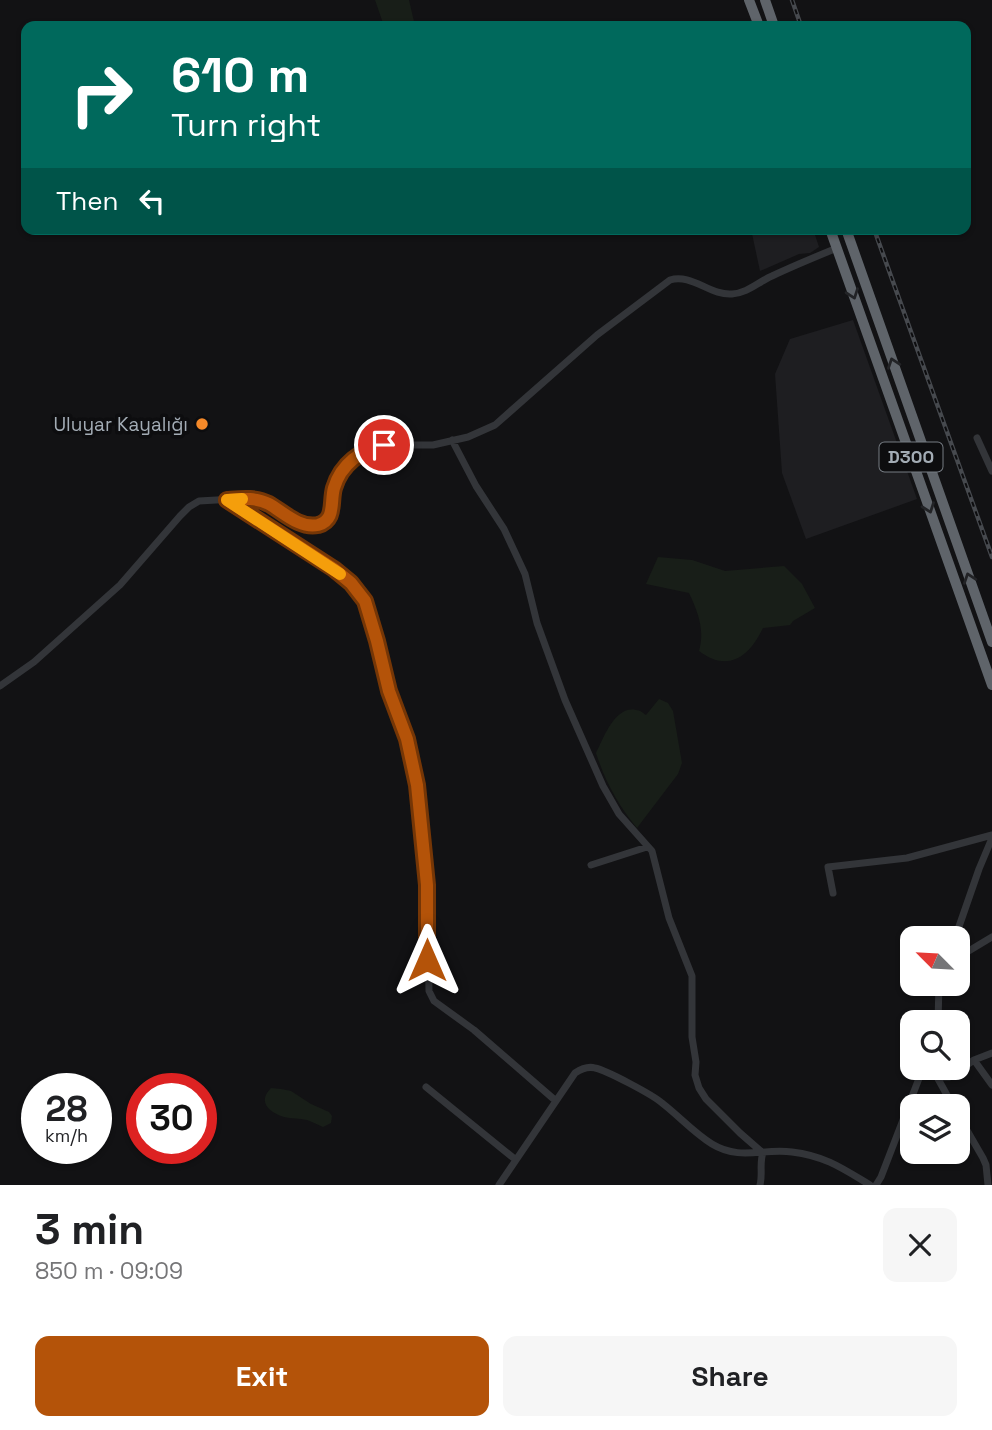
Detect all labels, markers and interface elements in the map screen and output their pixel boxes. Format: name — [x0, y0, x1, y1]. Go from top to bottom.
text: 610 m — [171, 44, 309, 106]
icon: right — [56, 49, 147, 140]
text: Turn right — [171, 105, 321, 145]
icon: left — [133, 182, 171, 220]
text: Then — [56, 184, 119, 218]
one-way arrow — [845, 287, 859, 299]
one-way arrow — [888, 358, 902, 370]
place label: Uluyar Kayalığı — [53, 412, 188, 437]
pin — [354, 415, 414, 475]
marker: Uluyar Kayalığı — [194, 416, 210, 432]
icon: arrive — [365, 426, 403, 464]
road number: D300 — [880, 443, 942, 472]
one-way arrow — [921, 501, 935, 514]
one-way arrow — [963, 572, 977, 584]
position arrow — [390, 923, 464, 997]
north arrow — [900, 926, 970, 996]
map controls — [900, 926, 970, 1164]
button: search — [900, 1010, 970, 1080]
speed limit sign: 30 — [126, 1073, 217, 1164]
text: 28 — [46, 1087, 87, 1131]
button: layers — [900, 1094, 970, 1164]
text: km/h — [45, 1124, 88, 1147]
text: 3 min — [35, 1203, 144, 1256]
button: close — [883, 1208, 957, 1282]
text: 850 m · 09:09 — [35, 1256, 183, 1286]
button: Exit — [35, 1336, 489, 1416]
button: Share — [503, 1336, 957, 1416]

